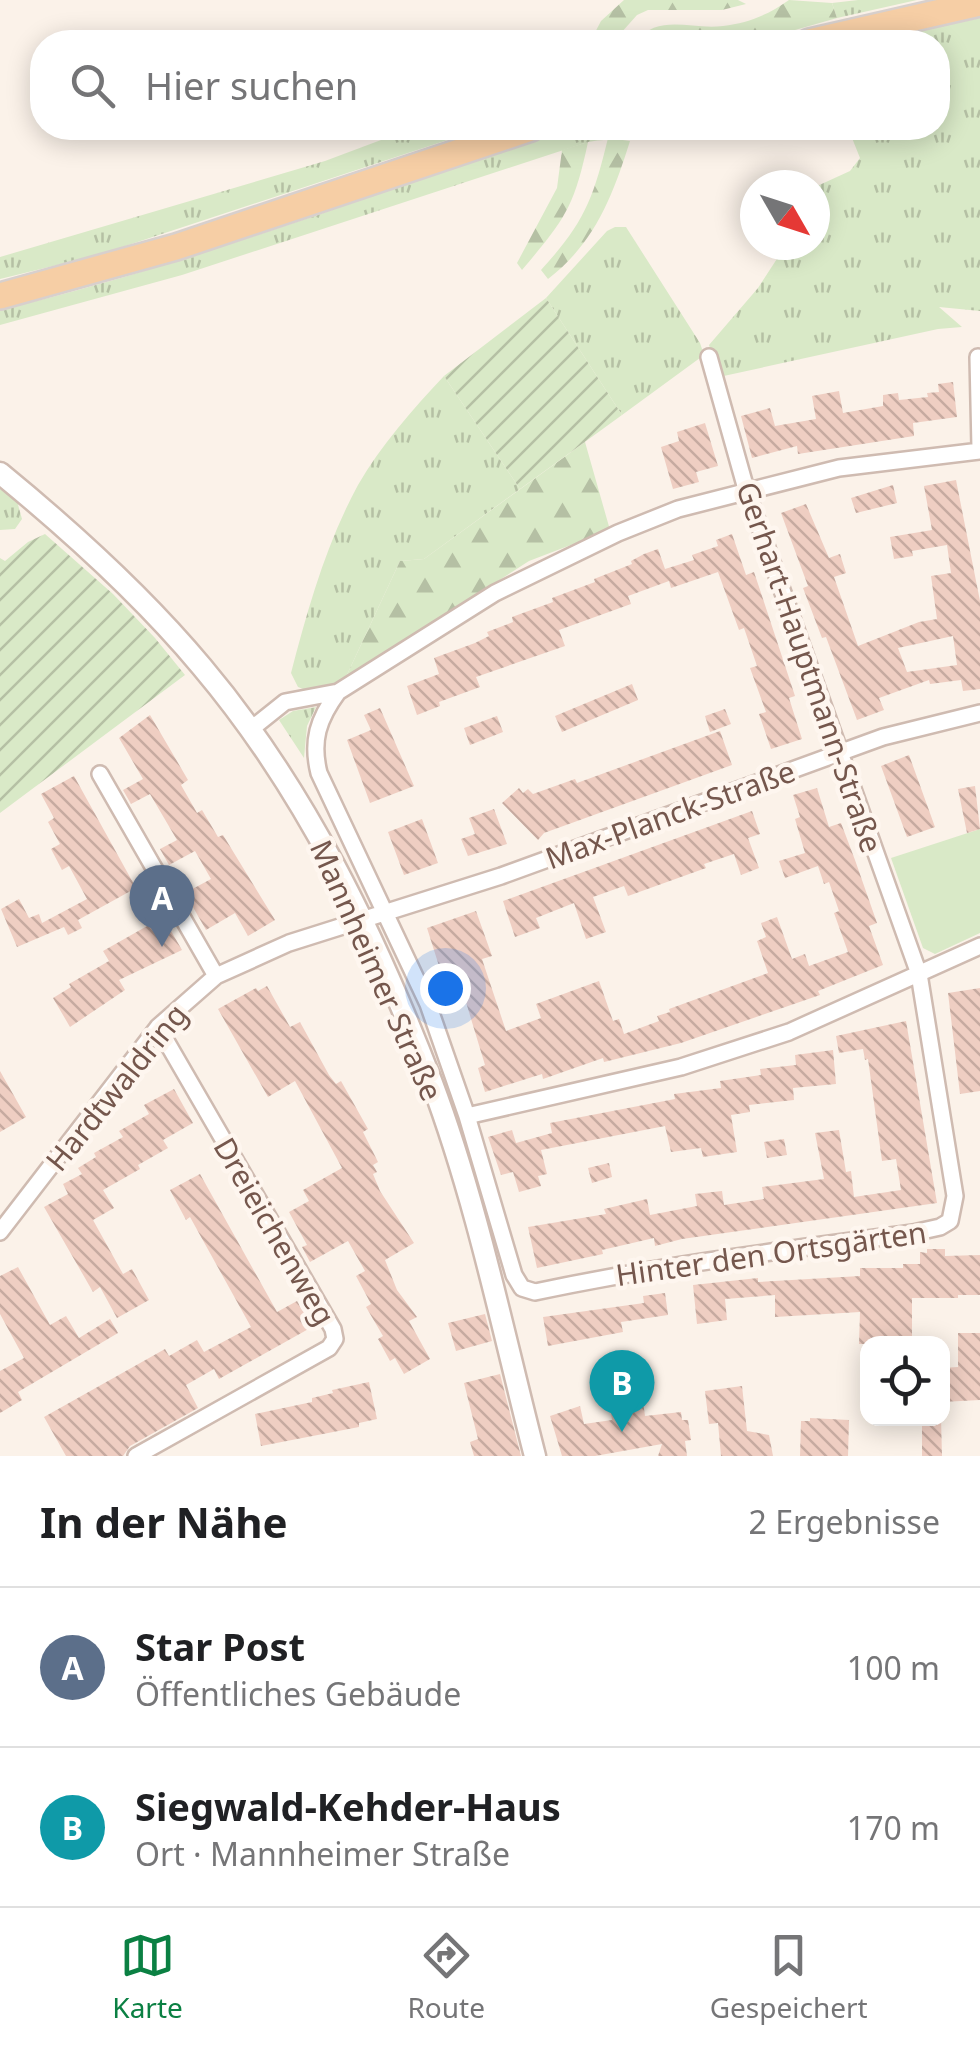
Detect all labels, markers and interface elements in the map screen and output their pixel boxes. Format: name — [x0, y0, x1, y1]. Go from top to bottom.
search box — [30, 30, 950, 140]
icon: search — [65, 58, 120, 113]
text: Hier suchen — [145, 59, 358, 111]
north arrow — [740, 170, 830, 260]
street label: Gerhart-Hauptmann-Straße — [727, 476, 893, 858]
street label: Max-Planck-Straße — [540, 750, 800, 878]
street label: Mannheimer Straße — [301, 833, 453, 1107]
pin: A — [130, 864, 194, 947]
your location — [420, 963, 471, 1014]
street label: Hardtwaldring — [36, 995, 196, 1179]
street label: Dreieichenweg — [205, 1130, 345, 1332]
street label: Hinter den Ortsgärten — [613, 1211, 929, 1295]
map controls — [860, 1336, 950, 1426]
button: locate — [860, 1336, 950, 1426]
pin: B — [590, 1350, 654, 1432]
text: In der Nähe — [40, 1493, 288, 1550]
text: 2 Ergebnisse — [749, 1500, 940, 1543]
text: Star Post — [135, 1620, 305, 1672]
text: A — [61, 1646, 84, 1689]
text: 100 m — [847, 1646, 940, 1689]
text: Öffentliches Gebäude — [135, 1672, 461, 1715]
text: Siegwald-Kehder-Haus — [135, 1780, 561, 1832]
text: B — [62, 1806, 83, 1849]
text: 170 m — [847, 1806, 940, 1849]
text: Ort · Mannheimer Straße — [135, 1832, 510, 1875]
tab: Karte — [112, 1928, 183, 2026]
tab: Route — [407, 1928, 485, 2026]
tab: Gespeichert — [710, 1928, 868, 2026]

